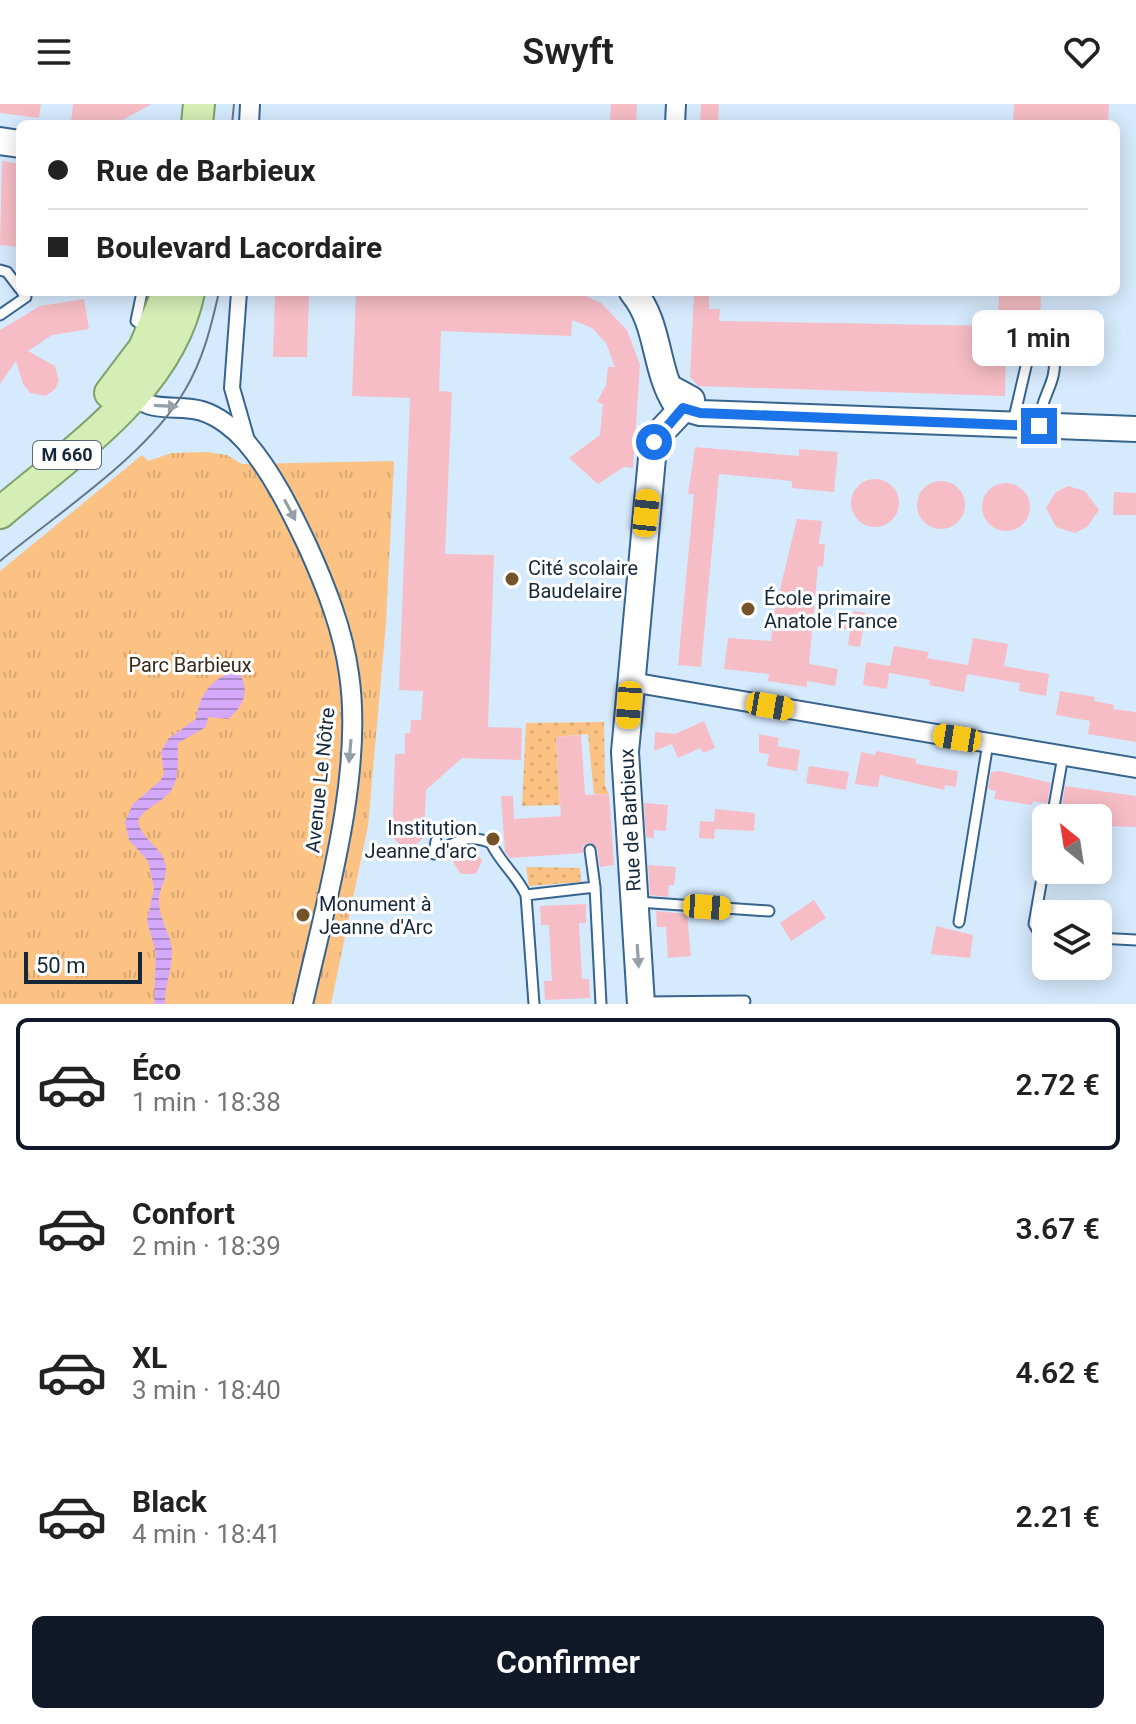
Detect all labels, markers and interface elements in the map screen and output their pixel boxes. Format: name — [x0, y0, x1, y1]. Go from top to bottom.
icon: menu — [32, 30, 76, 74]
icon: heart — [1060, 30, 1104, 74]
text: Swyft — [522, 31, 614, 73]
text: Rue de Barbieux — [96, 153, 316, 188]
text: Boulevard Lacordaire — [96, 230, 382, 265]
callout: 1 min — [973, 310, 1105, 366]
text: 1 min — [1005, 323, 1071, 353]
one-way arrow — [154, 400, 180, 413]
route end — [1021, 408, 1057, 444]
route start — [636, 424, 672, 460]
road number: M 660 — [33, 441, 101, 469]
car — [632, 488, 660, 538]
one-way arrow — [282, 499, 296, 521]
place label: Cité scolaire Baudelaire — [528, 556, 638, 603]
marker: Cité scolaire Baudelaire — [503, 570, 521, 588]
place label: École primaire Anatole France — [764, 586, 897, 633]
marker: École primaire Anatole France — [739, 600, 757, 618]
park label: Parc Barbieux — [128, 653, 252, 677]
car — [615, 680, 643, 730]
car — [744, 690, 796, 722]
street label: Avenue Le Nôtre — [300, 706, 340, 854]
car — [931, 722, 983, 754]
one-way arrow — [343, 739, 356, 764]
street label: Rue de Barbieux — [614, 748, 646, 892]
north arrow — [1032, 804, 1112, 884]
map controls — [1032, 804, 1112, 980]
place label: Institution Jeanne d'arc — [365, 816, 477, 863]
marker: Institution Jeanne d'arc — [484, 830, 502, 848]
place label: Monument à Jeanne d'Arc — [319, 892, 433, 939]
car — [682, 893, 732, 921]
button: layers — [1032, 900, 1112, 980]
marker: Monument à Jeanne d'Arc — [294, 906, 312, 924]
one-way arrow — [632, 944, 645, 969]
scale bar — [24, 948, 142, 984]
text: 50 m — [36, 953, 85, 978]
icon: car — [36, 1048, 108, 1120]
text: Éco — [132, 1052, 181, 1087]
text: 2.72 € — [1015, 1067, 1100, 1102]
text: 1 min · 18:38 — [132, 1087, 281, 1117]
icon: car — [36, 1192, 108, 1264]
text: Confort — [132, 1196, 235, 1231]
text: 3.67 € — [1015, 1211, 1100, 1246]
text: 2 min · 18:39 — [132, 1231, 281, 1261]
icon: car — [36, 1336, 108, 1408]
text: XL — [132, 1340, 167, 1375]
text: 4.62 € — [1015, 1355, 1100, 1390]
text: 3 min · 18:40 — [132, 1375, 281, 1405]
icon: car — [36, 1480, 108, 1552]
text: Black — [132, 1484, 207, 1519]
text: 2.21 € — [1015, 1499, 1100, 1534]
text: 4 min · 18:41 — [132, 1519, 281, 1549]
button: Confirmer — [32, 1616, 1104, 1708]

